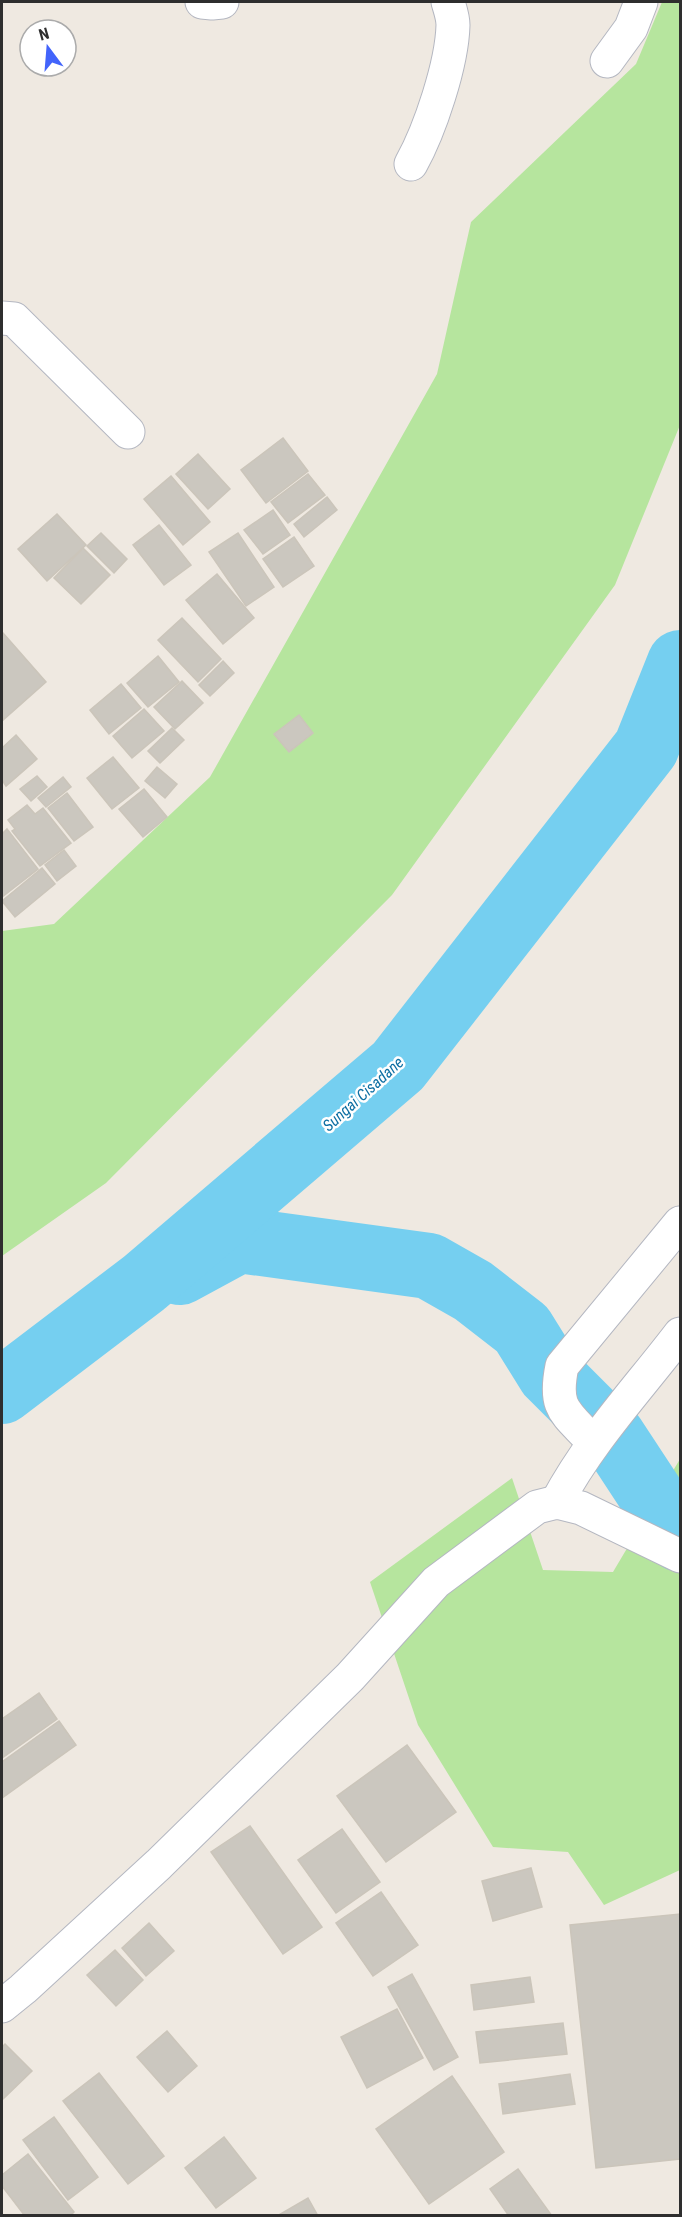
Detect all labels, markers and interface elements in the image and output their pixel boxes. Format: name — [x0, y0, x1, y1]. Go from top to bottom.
north arrow — [18, 18, 78, 78]
text: N — [37, 24, 51, 45]
water label: Sungai Cisadane — [319, 1053, 407, 1135]

